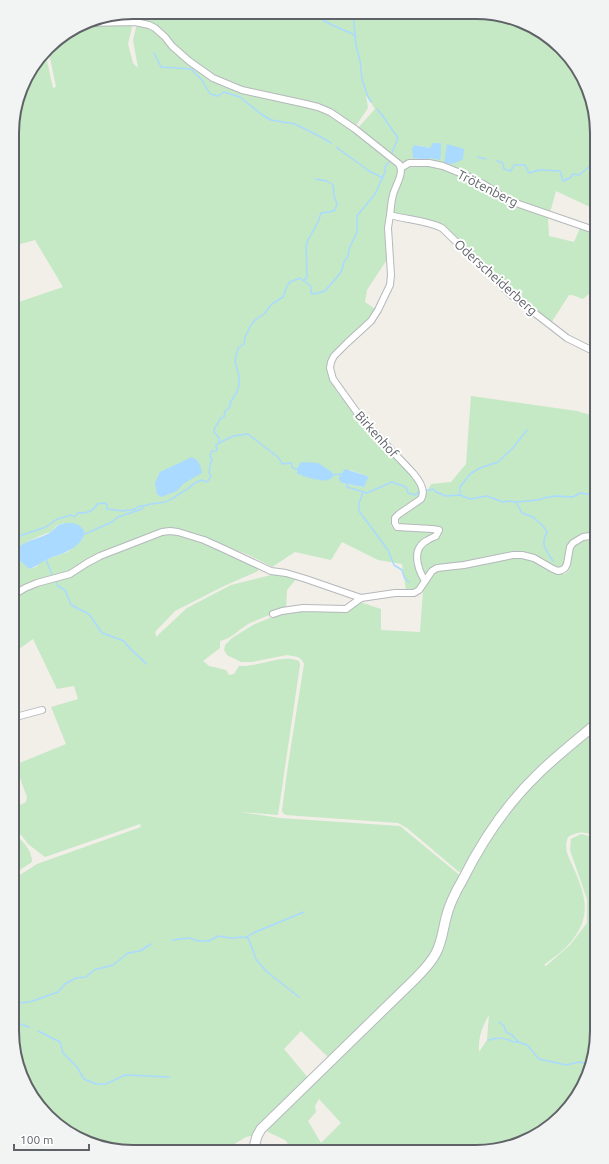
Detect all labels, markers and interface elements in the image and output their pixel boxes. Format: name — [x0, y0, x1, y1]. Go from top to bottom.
street label: Trötenberg — [455, 167, 521, 209]
street label: Oderscheiderberg — [452, 236, 540, 318]
street label: Birkenhof — [353, 408, 401, 460]
scale bar — [14, 1126, 89, 1152]
text: 100 m — [20, 1133, 53, 1146]

